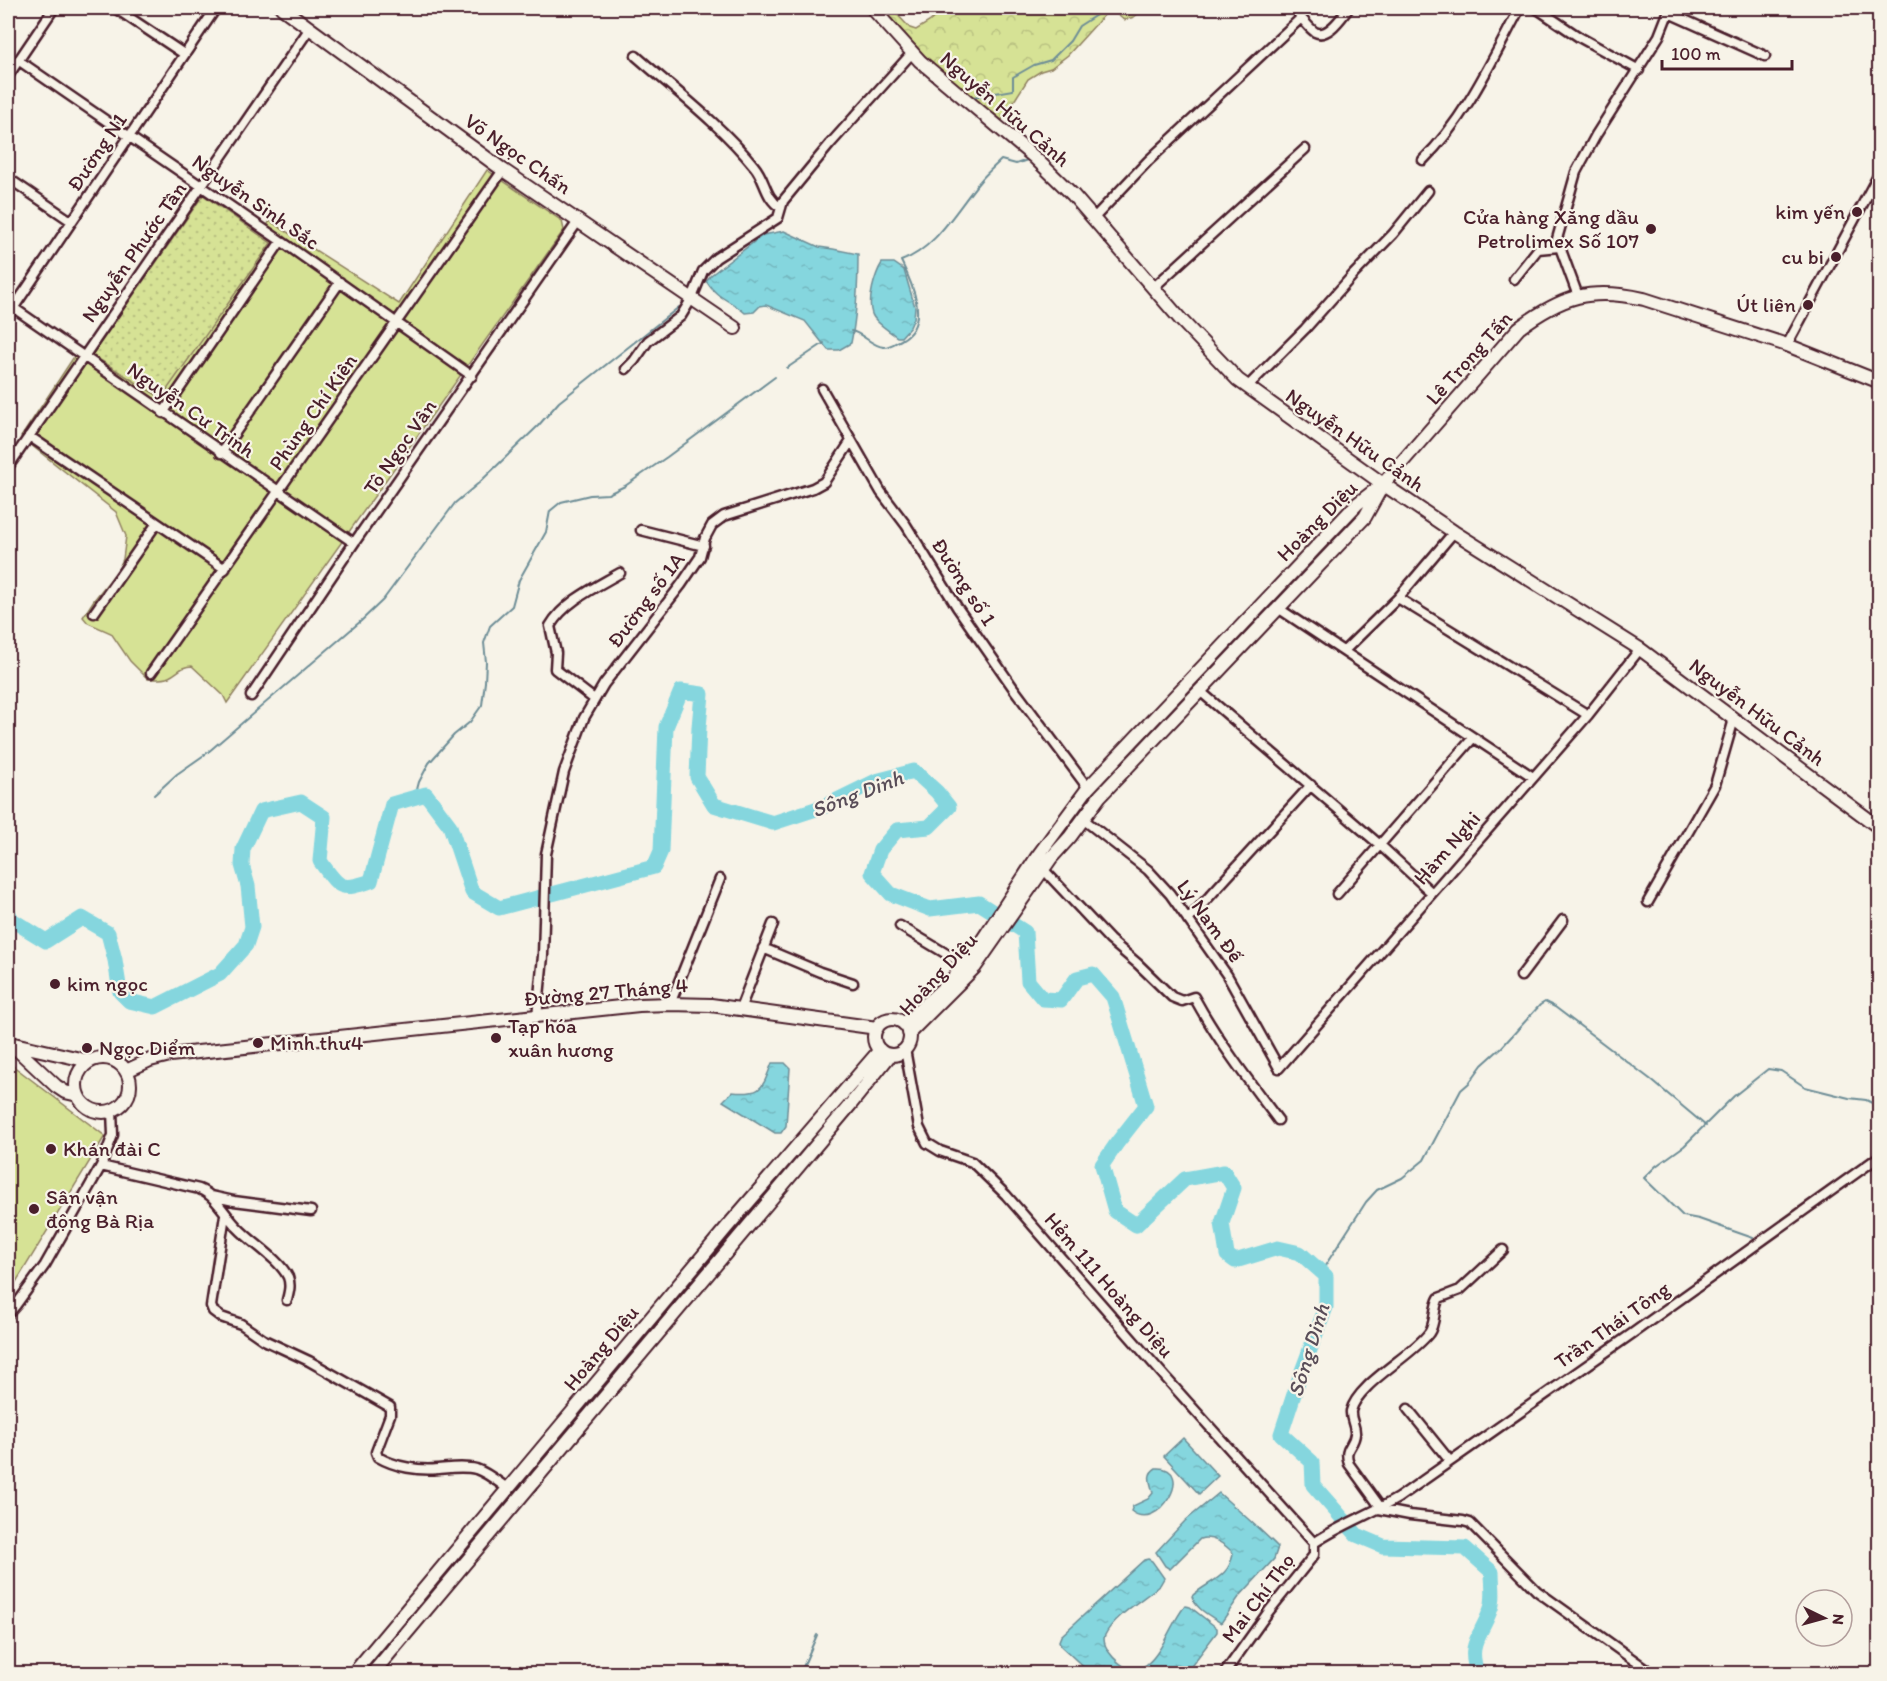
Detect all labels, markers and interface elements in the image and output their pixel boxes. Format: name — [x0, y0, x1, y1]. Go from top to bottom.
scale bar — [1662, 33, 1792, 71]
text: 100 m — [1671, 43, 1721, 65]
street label: Nguyễn Hữu Cảnh — [936, 46, 1075, 172]
street label: Đường N1 — [61, 108, 132, 195]
street label: Võ Ngọc Chấn — [460, 108, 577, 200]
street label: Nguyễn Sinh Sắc — [188, 148, 325, 255]
street label: Nguyễn Phước Tần — [76, 176, 192, 327]
place label: kim yến — [1775, 199, 1845, 224]
place label: Cửa hàng Xăng dầu Petrolimex Số 107 — [1463, 204, 1639, 253]
marker: kim yến — [1850, 205, 1864, 219]
marker: Cửa hàng Xăng dầu Petrolimex Số 107 — [1644, 222, 1658, 236]
place label: cu bi — [1782, 244, 1824, 269]
marker: cu bi — [1829, 250, 1843, 264]
place label: Út liên — [1736, 292, 1796, 317]
marker: Út liên — [1801, 298, 1815, 312]
street label: Lê Trọng Tấn — [1420, 306, 1517, 410]
street label: Phùng Chí Kiên — [263, 349, 362, 475]
street label: Nguyễn Cư Trinh — [123, 356, 260, 463]
street label: Nguyễn Hữu Cảnh — [1281, 383, 1430, 497]
street label: Tô Ngọc Vân — [358, 394, 442, 499]
street label: Hoàng Diệu — [1271, 475, 1362, 566]
street label: Đường số 1 — [927, 533, 1002, 630]
street label: Đường số 1A — [602, 547, 690, 652]
street label: Nguyễn Hữu Cảnh — [1685, 652, 1830, 771]
water label: Sông Dinh — [808, 764, 907, 823]
street label: Hàm Nghi — [1408, 806, 1485, 890]
street label: Lý Nam Đế — [1172, 874, 1249, 968]
street label: Hoàng Diệu — [893, 927, 982, 1020]
place label: kim ngọc — [67, 971, 148, 996]
street label: Đường 27 Tháng 4 — [523, 972, 689, 1011]
marker: kim ngọc — [48, 977, 62, 991]
place label: Tạp hóa xuân hương — [508, 1013, 614, 1062]
place label: Minh thư4 — [270, 1030, 364, 1055]
marker: Tạp hóa xuân hương — [489, 1031, 503, 1045]
place label: Ngọc Diểm — [99, 1035, 196, 1060]
marker: Minh thư4 — [251, 1036, 265, 1050]
marker: Ngọc Diểm — [80, 1041, 94, 1055]
place label: Khán đài C — [63, 1136, 161, 1161]
marker: Khán đài C — [44, 1142, 58, 1156]
place label: Sân vận động Bà Rịa — [46, 1184, 154, 1233]
marker: Sân vận động Bà Rịa — [27, 1202, 41, 1216]
street label: Hẻm 111 Hoàng Diệu — [1039, 1207, 1180, 1363]
street label: Trần Thái Tông — [1549, 1276, 1674, 1374]
street label: Hoàng Diệu — [558, 1300, 644, 1395]
water label: Sông Dinh — [1282, 1300, 1335, 1400]
street label: Mai Chí Thọ — [1216, 1548, 1299, 1647]
north arrow — [1794, 1588, 1854, 1648]
text: N — [1829, 1613, 1848, 1625]

